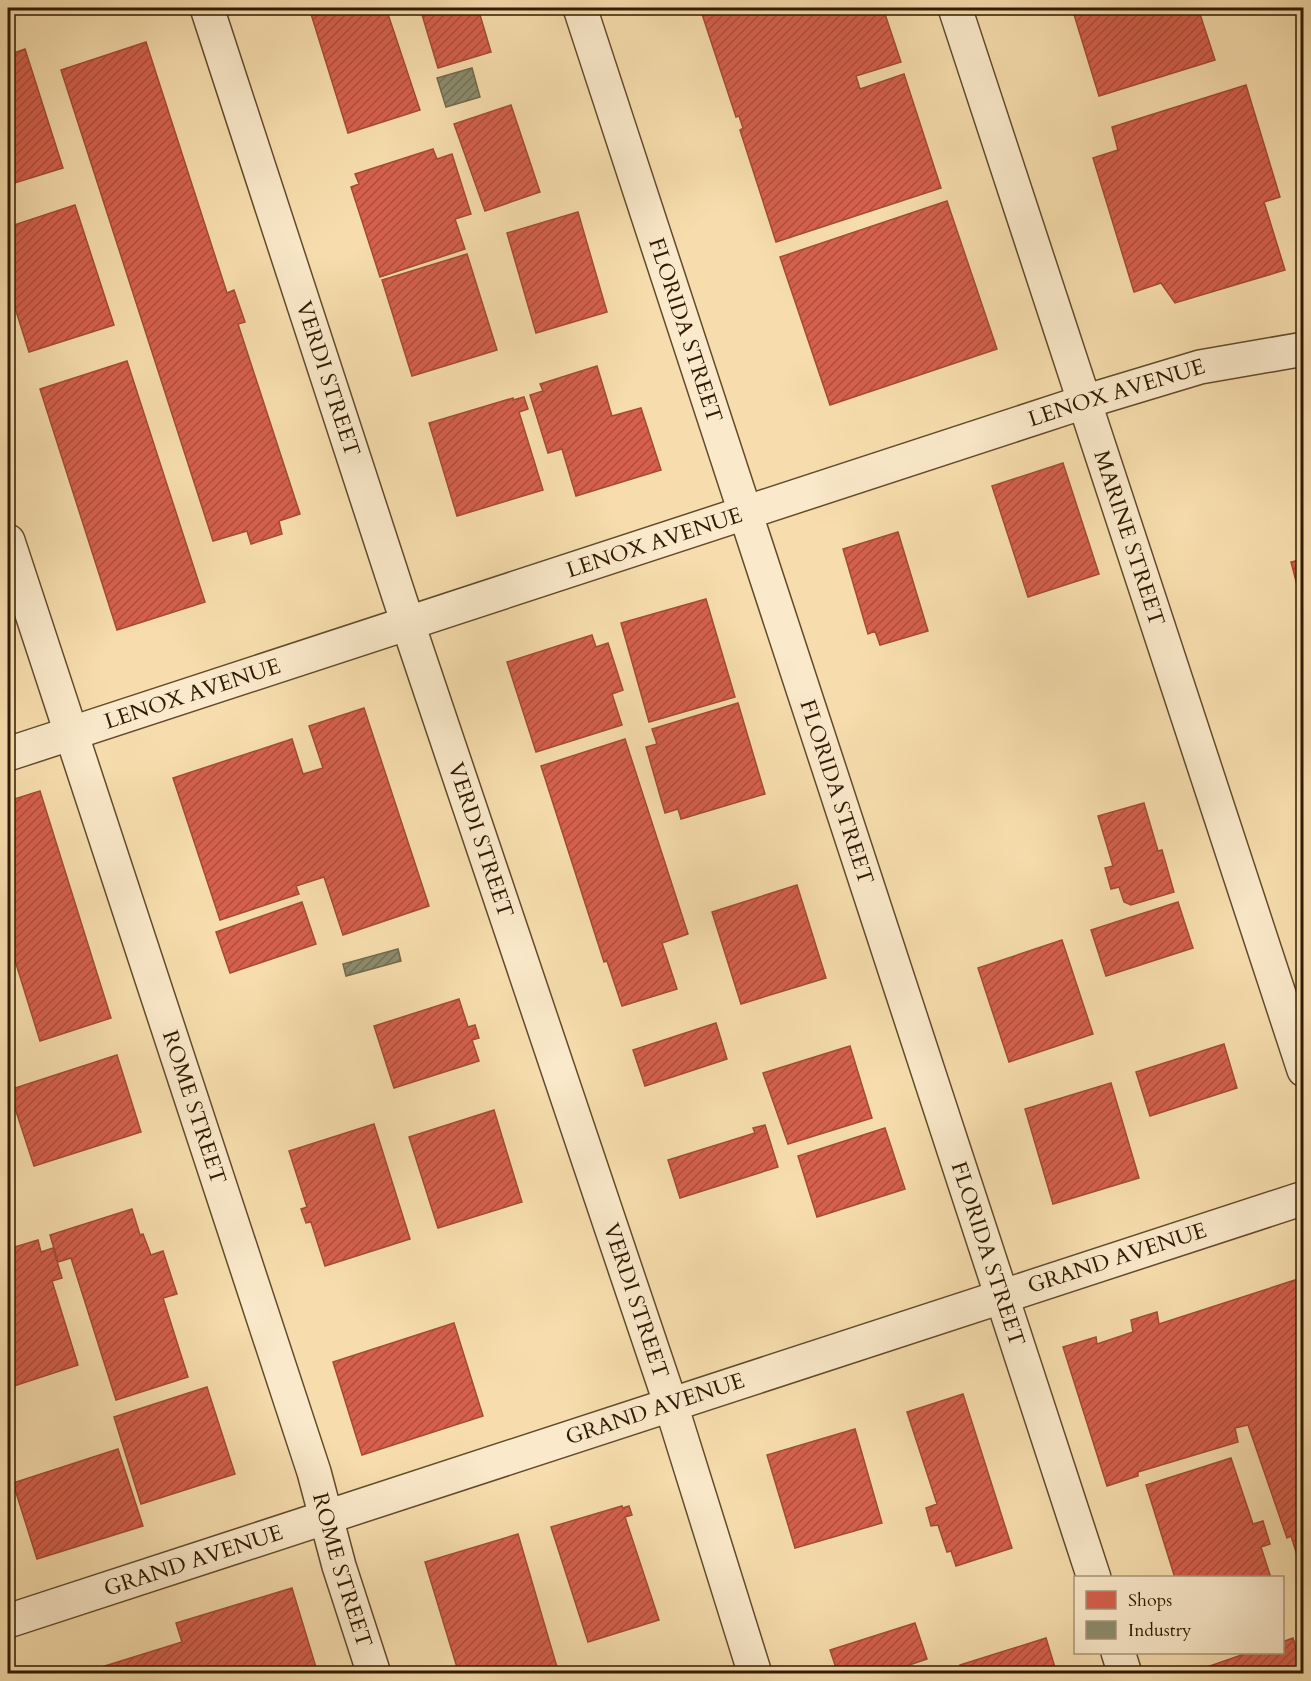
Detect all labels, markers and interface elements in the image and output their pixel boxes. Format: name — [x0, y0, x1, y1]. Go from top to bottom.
street label: FLORIDA STREET — [641, 234, 730, 426]
street label: VERDI STREET — [289, 297, 367, 460]
street label: LENOX AVENUE — [1024, 351, 1209, 434]
street label: MARINE STREET — [1086, 446, 1172, 630]
street label: LENOX AVENUE — [562, 500, 746, 585]
street label: LENOX AVENUE — [100, 651, 284, 736]
street label: FLORIDA STREET — [792, 696, 881, 888]
street label: VERDI STREET — [441, 759, 521, 922]
street label: ROME STREET — [155, 1026, 233, 1188]
street label: FLORIDA STREET — [944, 1158, 1032, 1350]
street label: GRAND AVENUE — [1024, 1215, 1210, 1301]
street label: VERDI STREET — [596, 1219, 676, 1382]
street label: GRAND AVENUE — [562, 1365, 748, 1452]
street label: ROME STREET — [305, 1489, 379, 1651]
street label: GRAND AVENUE — [100, 1517, 287, 1604]
legend — [1074, 1576, 1284, 1654]
text: Shops — [1128, 1588, 1172, 1613]
text: Industry — [1128, 1618, 1192, 1643]

